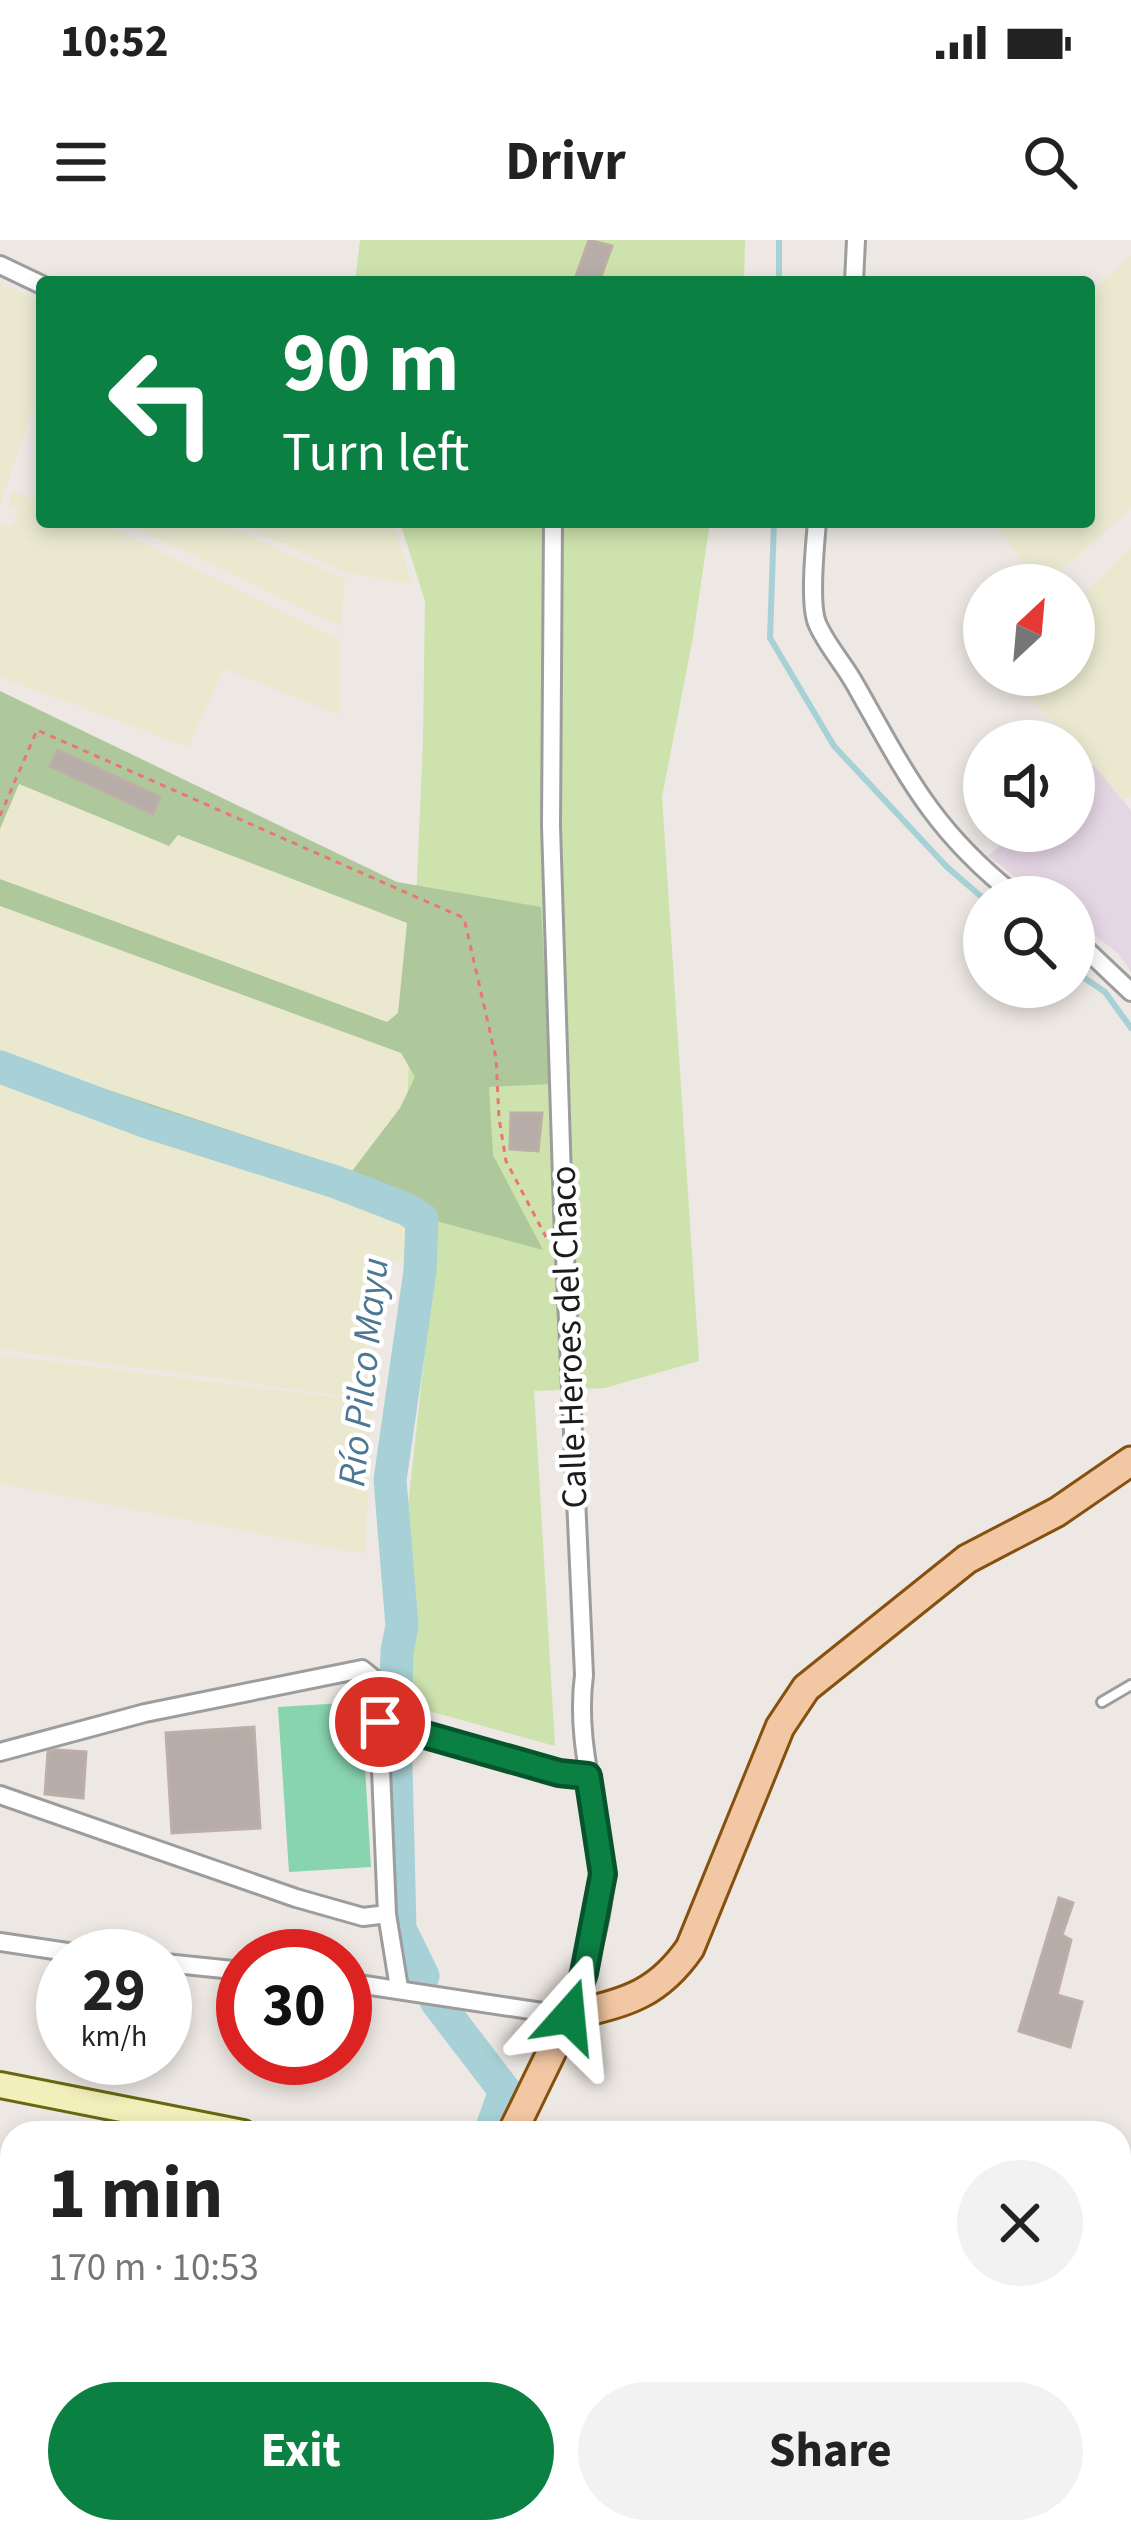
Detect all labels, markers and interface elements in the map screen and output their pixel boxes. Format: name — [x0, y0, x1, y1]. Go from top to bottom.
text: 10:52 — [60, 10, 169, 74]
text: Drivr — [505, 124, 626, 201]
icon: menu — [48, 129, 114, 195]
icon: search — [1017, 129, 1083, 195]
text: 90 m — [282, 304, 460, 424]
icon: left — [84, 324, 240, 480]
text: Turn left — [282, 415, 469, 492]
north arrow — [963, 564, 1095, 696]
map controls — [963, 564, 1095, 1008]
button: sound — [963, 720, 1095, 852]
button: search — [963, 876, 1095, 1008]
street label: Calle Heroes del Chaco — [538, 1165, 600, 1509]
water label: Río Pilco Mayu — [324, 1255, 404, 1489]
pin — [329, 1671, 431, 1773]
icon: arrive — [347, 1689, 413, 1755]
speed limit sign: 30 — [216, 1929, 372, 2085]
text: 29 — [82, 1949, 146, 2034]
position arrow — [506, 1953, 632, 2079]
text: km/h — [81, 2015, 147, 2058]
text: 1 min — [48, 2143, 223, 2246]
button: close — [957, 2160, 1083, 2286]
text: 170 m · 10:53 — [48, 2240, 259, 2296]
button: Exit — [48, 2382, 554, 2520]
button: Share — [578, 2382, 1083, 2520]

